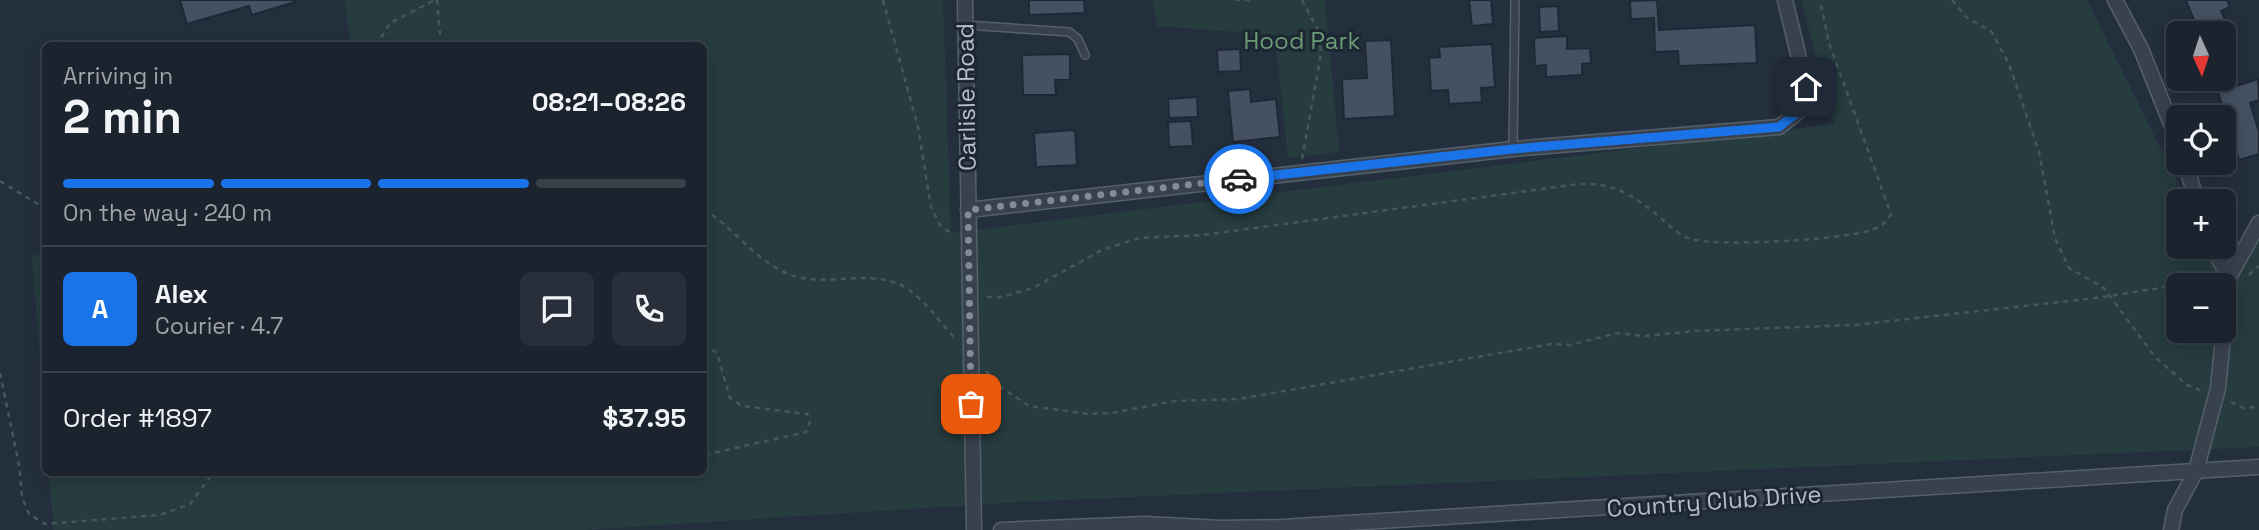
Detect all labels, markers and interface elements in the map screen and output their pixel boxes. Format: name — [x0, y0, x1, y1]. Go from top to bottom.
north arrow — [2166, 21, 2236, 91]
map controls — [2166, 21, 2236, 343]
street label: Carlisle Road — [949, 23, 983, 171]
park label: Hood Park — [1244, 25, 1361, 56]
pin — [1776, 57, 1836, 117]
text: Arriving in — [63, 61, 173, 91]
icon: home — [1787, 68, 1825, 106]
text: 08:21–08:26 — [532, 85, 686, 119]
text: 2 min — [63, 88, 182, 146]
button: locate — [2166, 105, 2236, 175]
courier — [1204, 144, 1274, 214]
icon: car — [1220, 160, 1258, 198]
button: + — [2166, 189, 2236, 259]
text: On the way · 240 m — [63, 198, 272, 228]
button: chat — [520, 272, 594, 346]
button: phone — [612, 272, 686, 346]
button: − — [2166, 273, 2236, 343]
text: Alex — [155, 277, 208, 311]
text: A — [92, 292, 108, 326]
text: Courier · 4.7 — [155, 311, 283, 341]
pin — [941, 374, 1001, 434]
icon: bag — [952, 385, 990, 423]
text: Order #1897 — [63, 401, 212, 435]
text: $37.95 — [602, 401, 686, 435]
street label: Country Club Drive — [1606, 478, 1822, 524]

